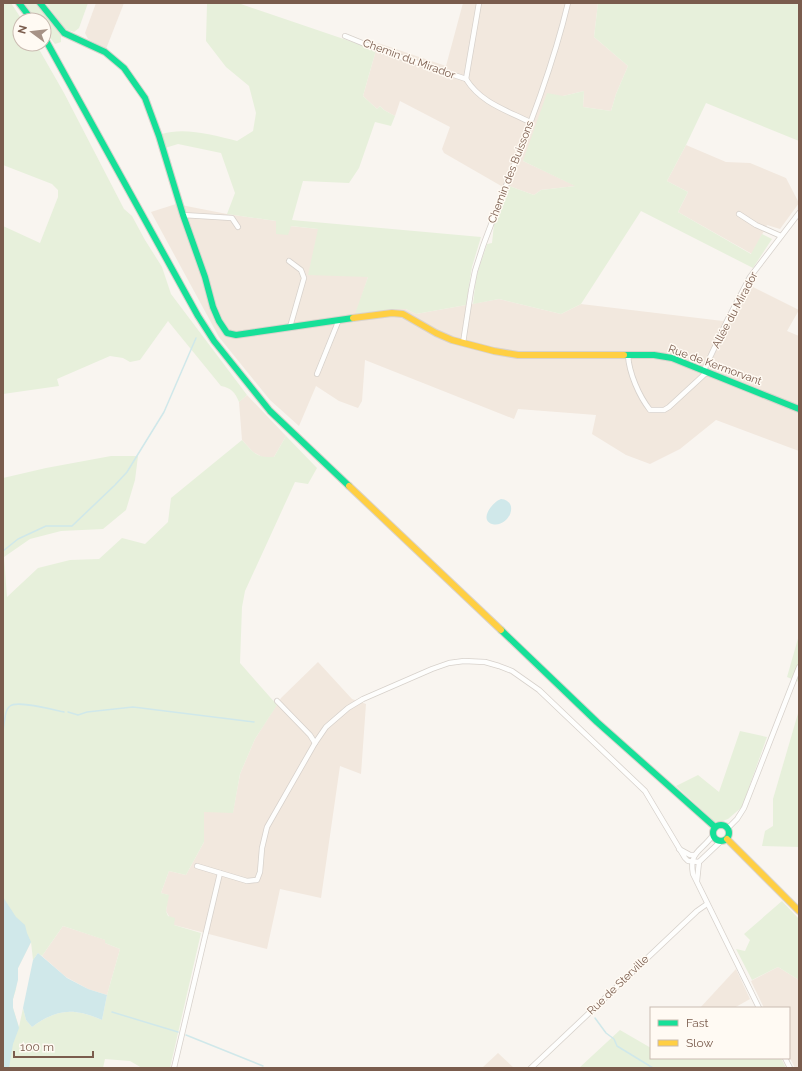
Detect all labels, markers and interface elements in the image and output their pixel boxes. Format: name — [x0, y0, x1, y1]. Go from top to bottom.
north arrow — [12, 12, 52, 52]
text: N — [15, 24, 30, 35]
street label: Chemin du Mirador — [361, 36, 457, 82]
street label: Chemin des Buissons — [485, 119, 537, 225]
street label: Allée du Mirador — [709, 270, 761, 350]
street label: Rue de Kermorvant — [667, 342, 764, 388]
street label: Rue de Sterville — [585, 952, 652, 1018]
legend — [650, 1007, 790, 1059]
text: Fast — [686, 1016, 709, 1030]
scale bar — [14, 1033, 93, 1059]
text: Slow — [686, 1036, 713, 1050]
text: 100 m — [20, 1040, 54, 1054]

